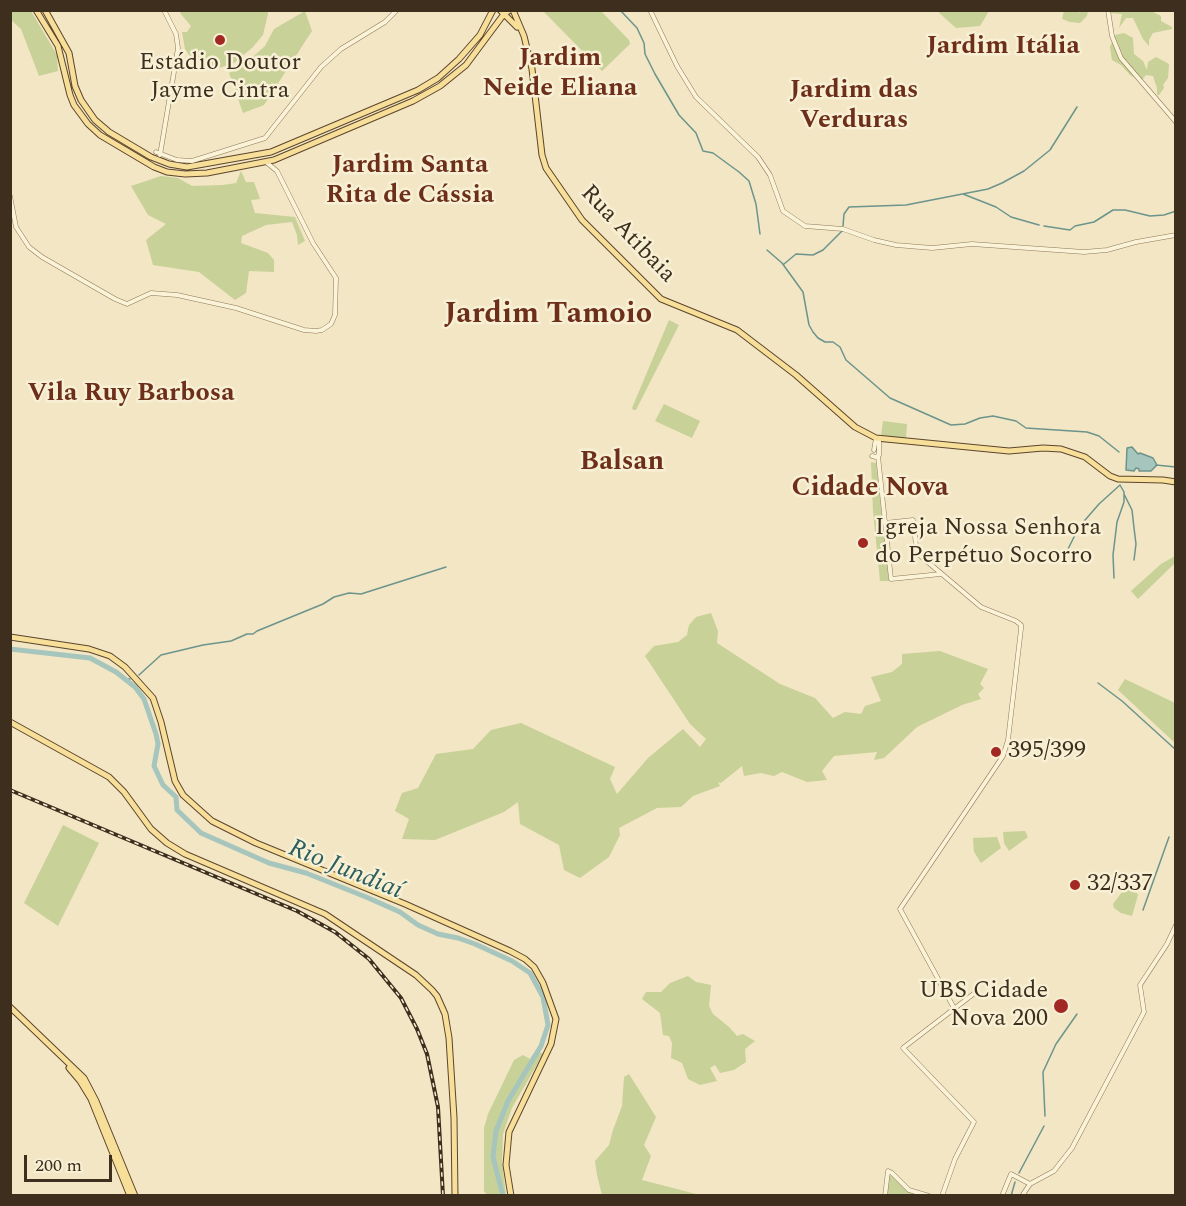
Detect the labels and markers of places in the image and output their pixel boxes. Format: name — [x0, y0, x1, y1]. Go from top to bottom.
marker: Estádio Doutor Jayme Cintra — [213, 33, 227, 47]
place label: Estádio Doutor Jayme Cintra — [139, 50, 301, 106]
place label: Igreja Nossa Senhora do Perpétuo Socorro — [875, 515, 1101, 571]
marker: Igreja Nossa Senhora do Perpétuo Socorro — [856, 536, 870, 550]
place label: 395/399 — [1008, 738, 1086, 766]
marker: 395/399 — [989, 745, 1003, 759]
place label: 32/337 — [1087, 871, 1153, 899]
marker: 32/337 — [1068, 878, 1082, 892]
place label: UBS Cidade Nova 200 — [919, 978, 1048, 1034]
marker: UBS Cidade Nova 200 — [1052, 997, 1070, 1015]

